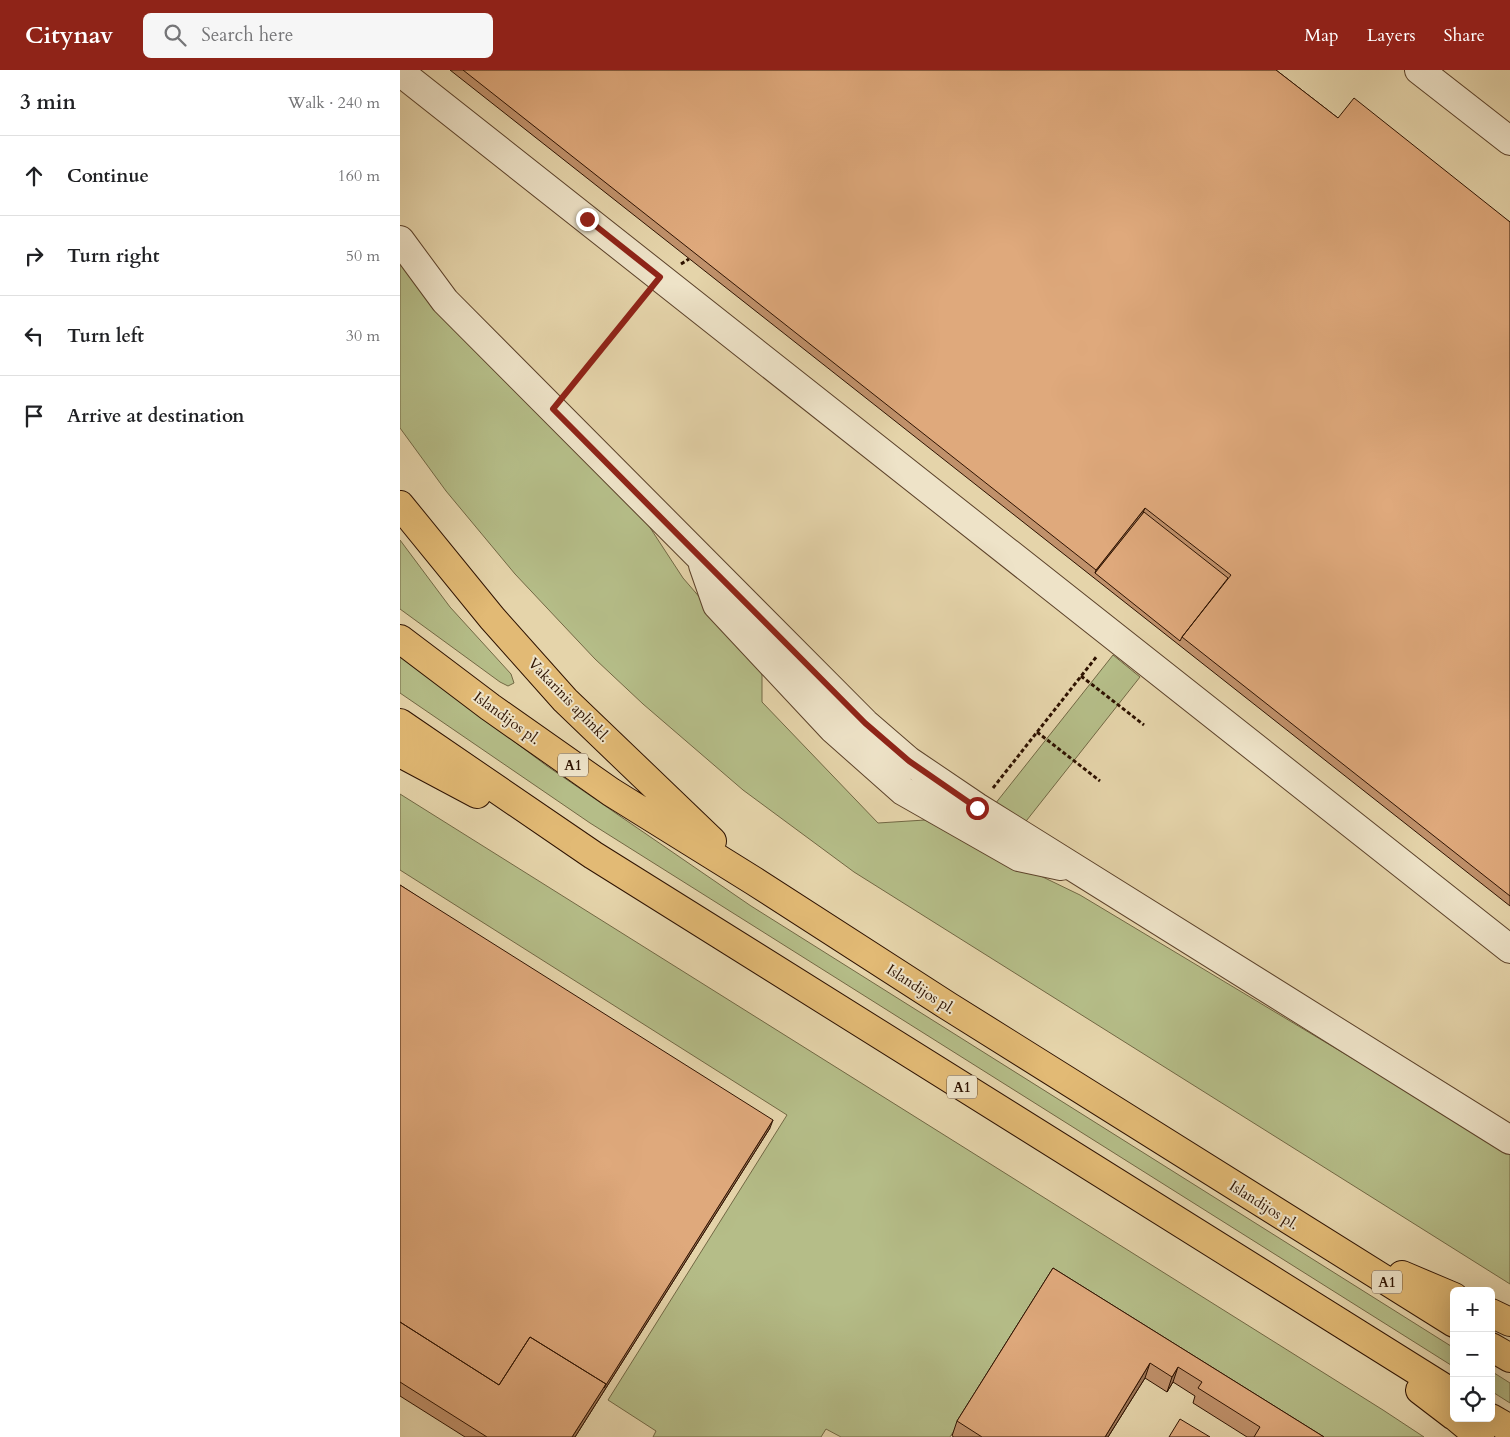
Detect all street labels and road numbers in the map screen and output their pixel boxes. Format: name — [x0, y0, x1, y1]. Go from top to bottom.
street label: Vakarinis aplinkl. — [524, 653, 614, 747]
street label: Islandijos pl. — [470, 687, 544, 749]
road number: A1 — [558, 754, 588, 776]
street label: Islandijos pl. — [883, 959, 959, 1019]
road number: A1 — [947, 1076, 977, 1098]
street label: Islandijos pl. — [1226, 1176, 1302, 1234]
road number: A1 — [1372, 1270, 1402, 1294]

